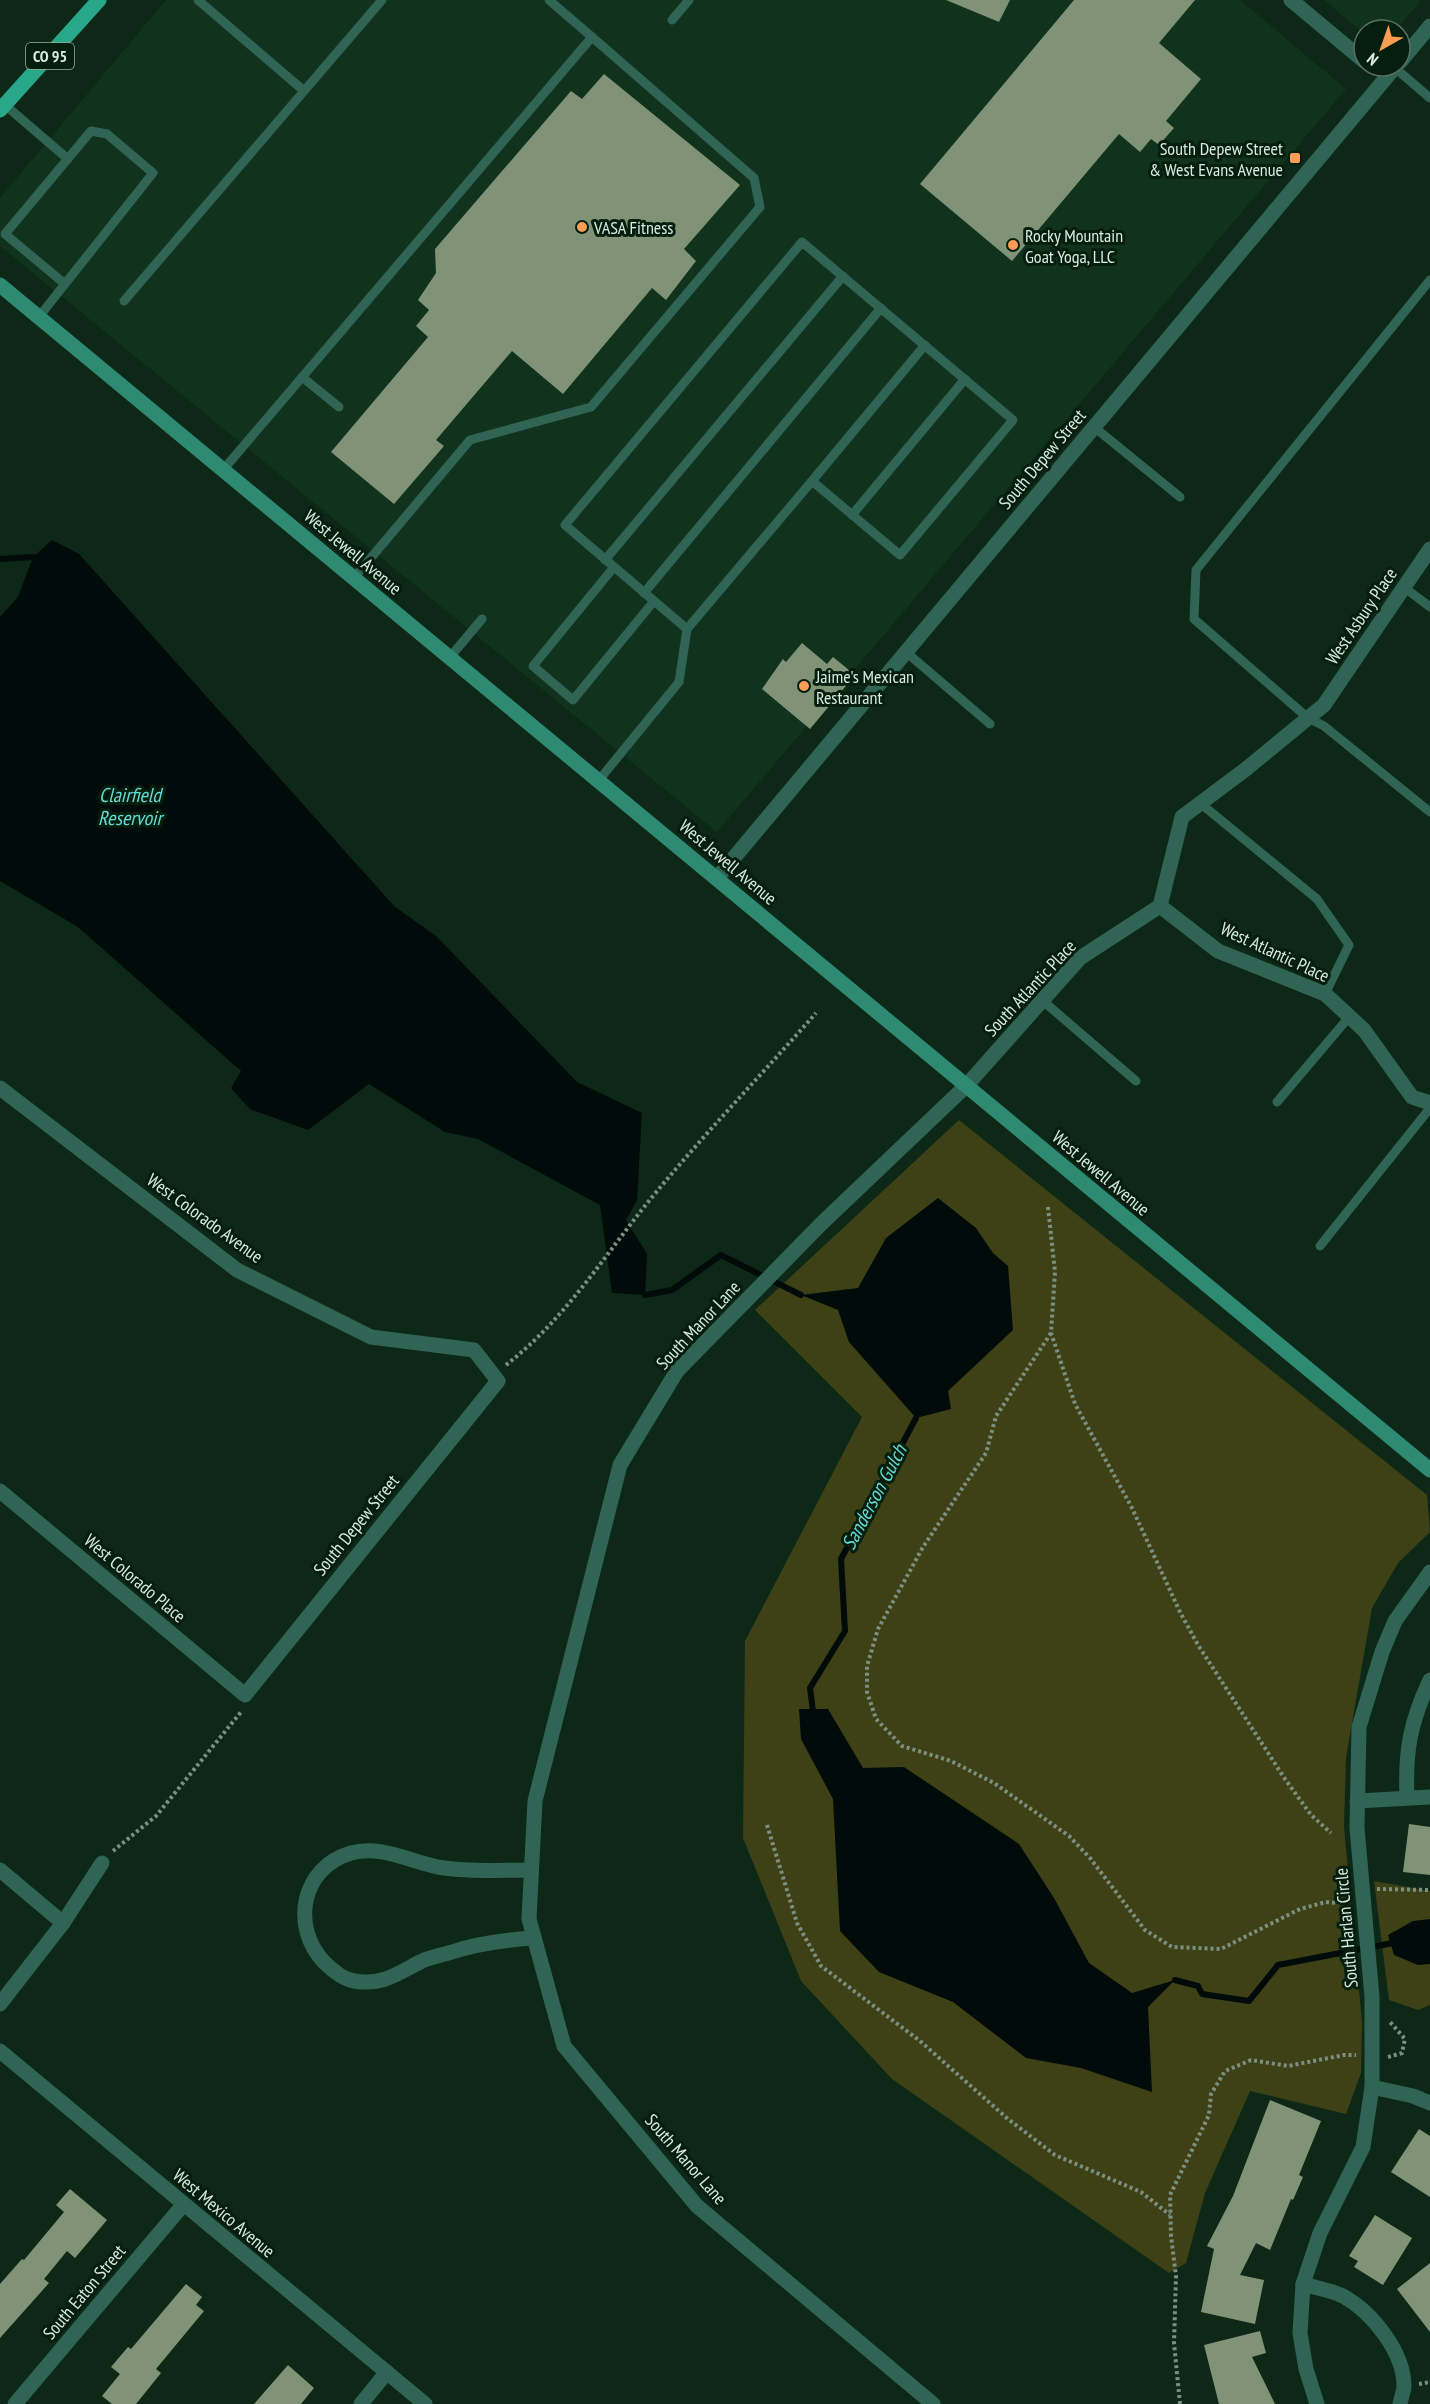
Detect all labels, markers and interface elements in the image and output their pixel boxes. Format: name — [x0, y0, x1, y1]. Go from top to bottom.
north arrow — [1352, 18, 1412, 78]
road number: CO 95 — [26, 43, 74, 69]
text: N — [1363, 49, 1382, 70]
place label: South Depew Street & West Evans Avenue — [1149, 137, 1283, 181]
marker: South Depew Street & West Evans Avenue — [1288, 151, 1302, 165]
place label: VASA Fitness — [593, 216, 673, 239]
marker: VASA Fitness — [575, 220, 589, 234]
place label: Rocky Mountain Goat Yoga, LLC — [1025, 224, 1123, 268]
marker: Rocky Mountain Goat Yoga, LLC — [1006, 238, 1020, 252]
street label: South Depew Street — [994, 404, 1090, 514]
street label: West Jewell Avenue — [299, 504, 407, 600]
street label: West Asbury Place — [1320, 563, 1402, 669]
place label: Jaime's Mexican Restaurant — [815, 665, 914, 709]
marker: Jaime's Mexican Restaurant — [797, 679, 811, 693]
water label: Clairfield Reservoir — [98, 782, 164, 831]
street label: West Jewell Avenue — [674, 814, 782, 910]
street label: West Atlantic Place — [1217, 917, 1333, 987]
street label: South Atlantic Place — [979, 935, 1081, 1041]
street label: West Jewell Avenue — [1047, 1125, 1155, 1221]
street label: West Colorado Avenue — [143, 1168, 267, 1268]
street label: South Manor Lane — [651, 1276, 745, 1374]
water label: Sanderson Gulch — [835, 1439, 913, 1554]
street label: South Depew Street — [308, 1470, 404, 1580]
street label: West Colorado Place — [79, 1529, 191, 1627]
street label: South Harlan Circle — [1329, 1867, 1363, 1989]
street label: South Manor Lane — [640, 2109, 732, 2209]
street label: West Mexico Avenue — [168, 2164, 280, 2262]
street label: South Eaton Street — [38, 2240, 130, 2344]

